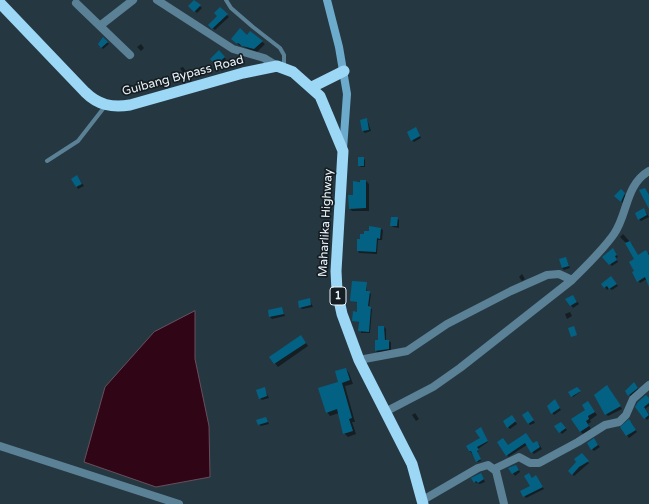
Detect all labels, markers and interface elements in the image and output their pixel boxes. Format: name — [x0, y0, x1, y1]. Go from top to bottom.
street label: Guibang Bypass Road — [121, 53, 245, 99]
street label: Maharlika Highway — [316, 168, 336, 278]
road number: 1 — [330, 287, 346, 305]

